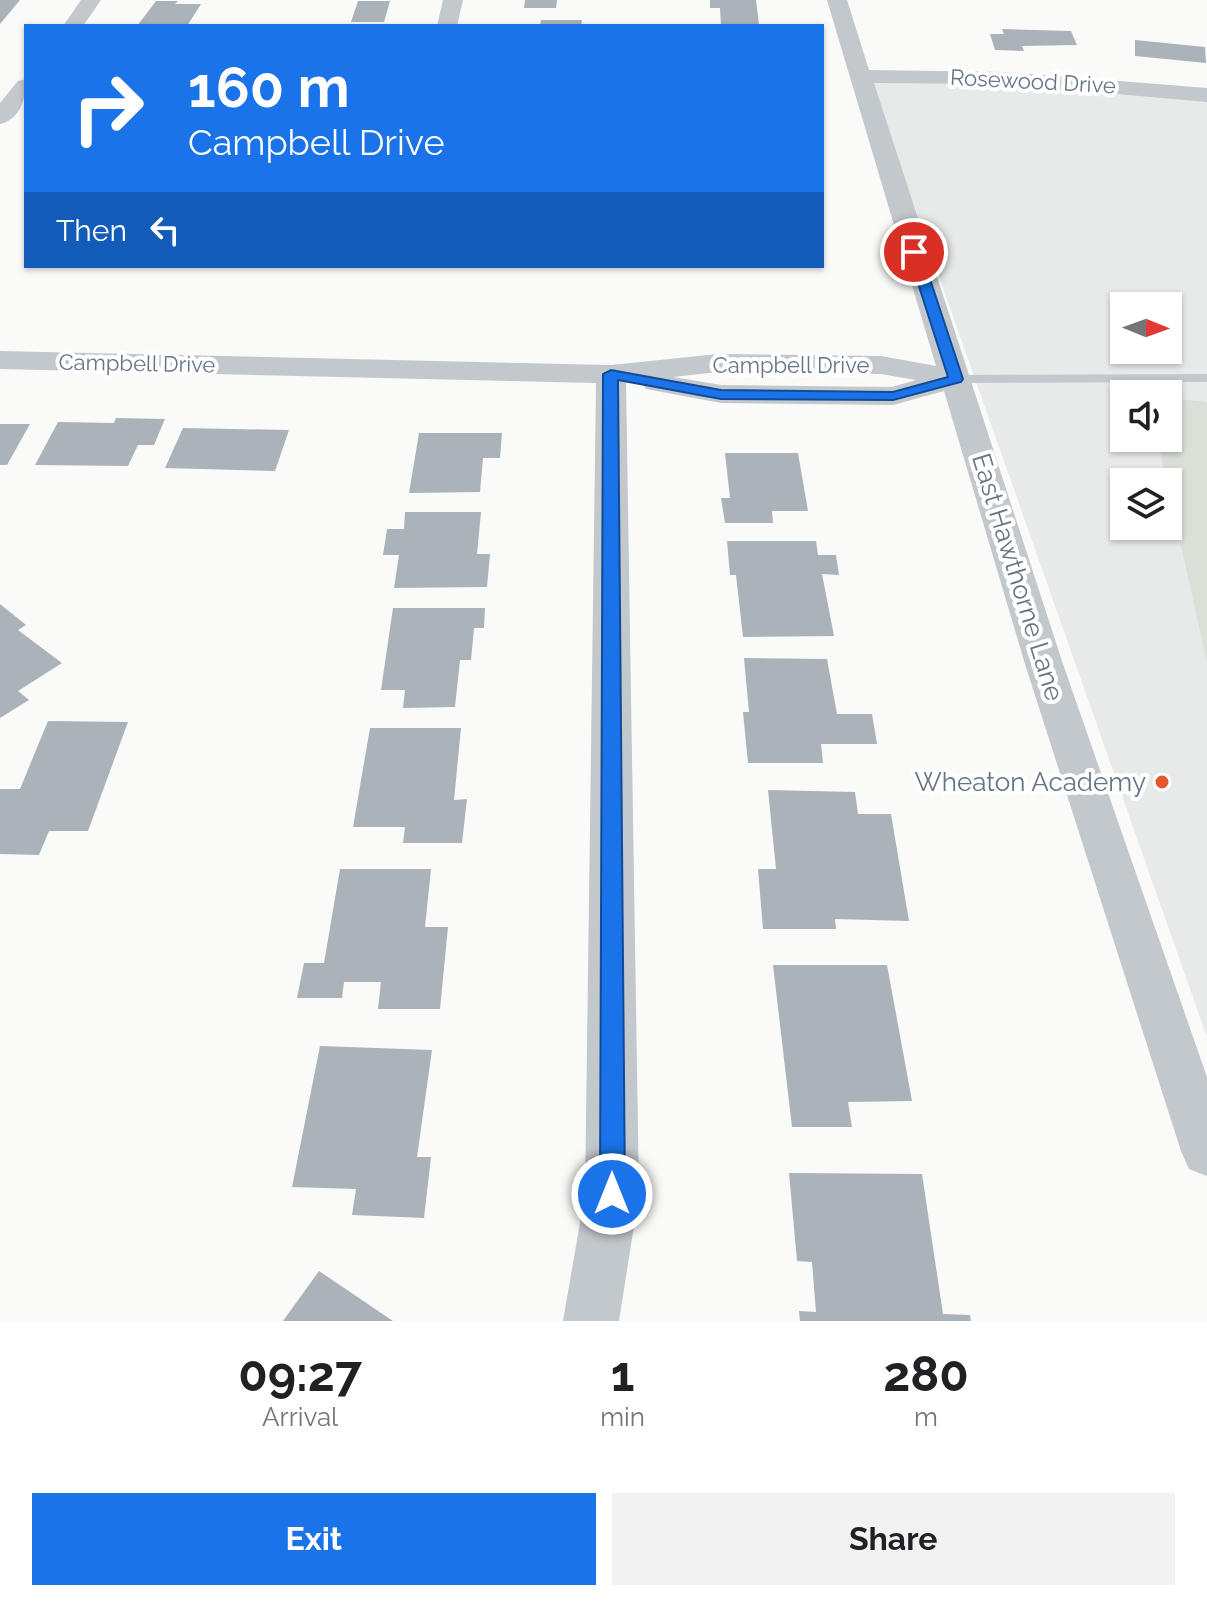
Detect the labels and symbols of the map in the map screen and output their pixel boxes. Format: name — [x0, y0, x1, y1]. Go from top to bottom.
street label: Rosewood Drive — [950, 64, 1117, 98]
pin — [880, 218, 948, 286]
north arrow — [1110, 292, 1182, 364]
street label: Campbell Drive — [58, 349, 216, 377]
street label: Campbell Drive — [713, 352, 869, 378]
street label: East Hawthorne Lane — [966, 450, 1070, 704]
place label: Wheaton Academy — [915, 767, 1146, 797]
marker: Wheaton Academy — [1153, 773, 1171, 791]
position arrow — [570, 1152, 654, 1236]

